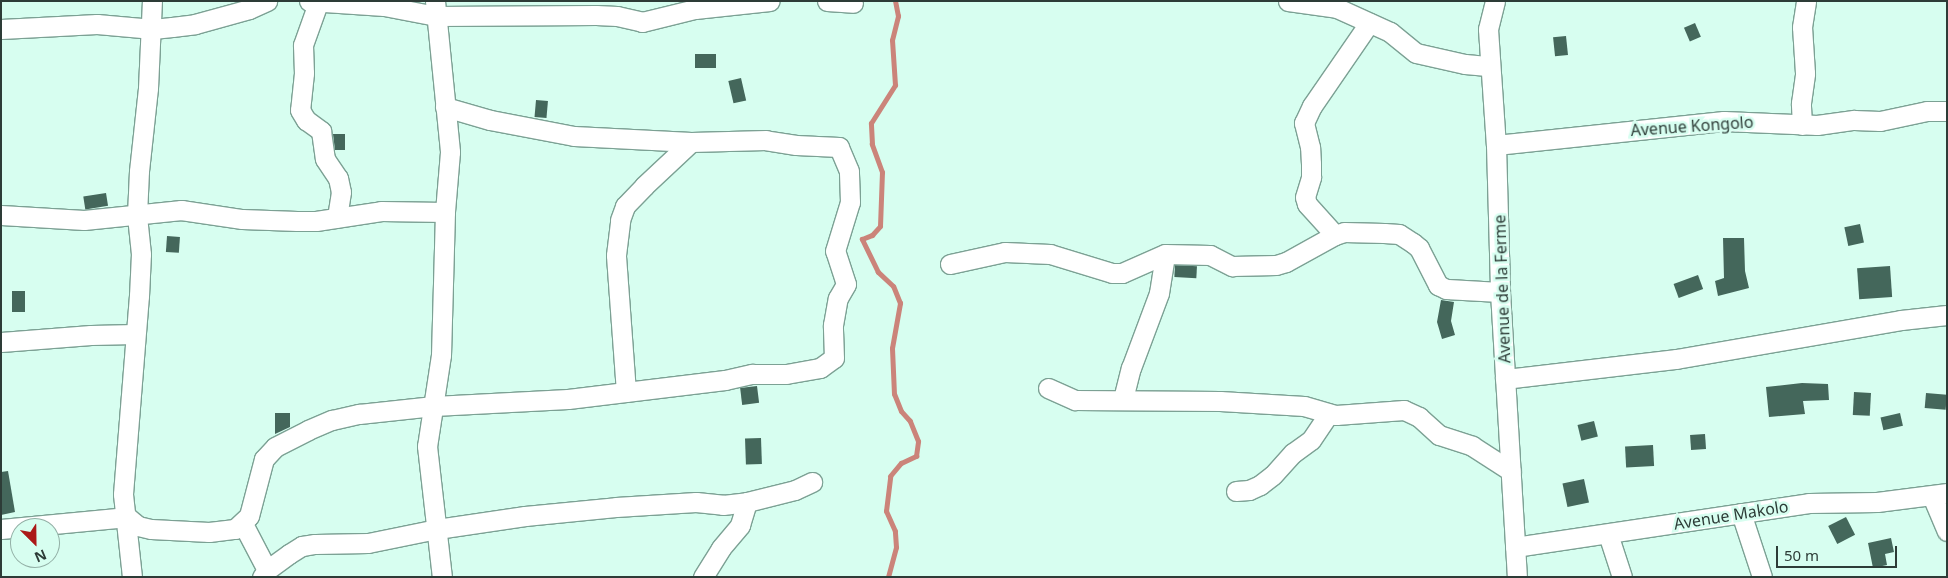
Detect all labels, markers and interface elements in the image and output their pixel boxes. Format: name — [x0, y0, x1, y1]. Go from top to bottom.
street label: Avenue Kongolo — [1630, 112, 1754, 140]
street label: Avenue de la Ferme — [1490, 214, 1514, 364]
street label: Avenue Makolo — [1672, 496, 1790, 534]
north arrow — [10, 518, 60, 568]
scale bar — [1778, 536, 1899, 568]
text: N — [32, 545, 50, 567]
text: 50 m — [1784, 545, 1819, 565]

